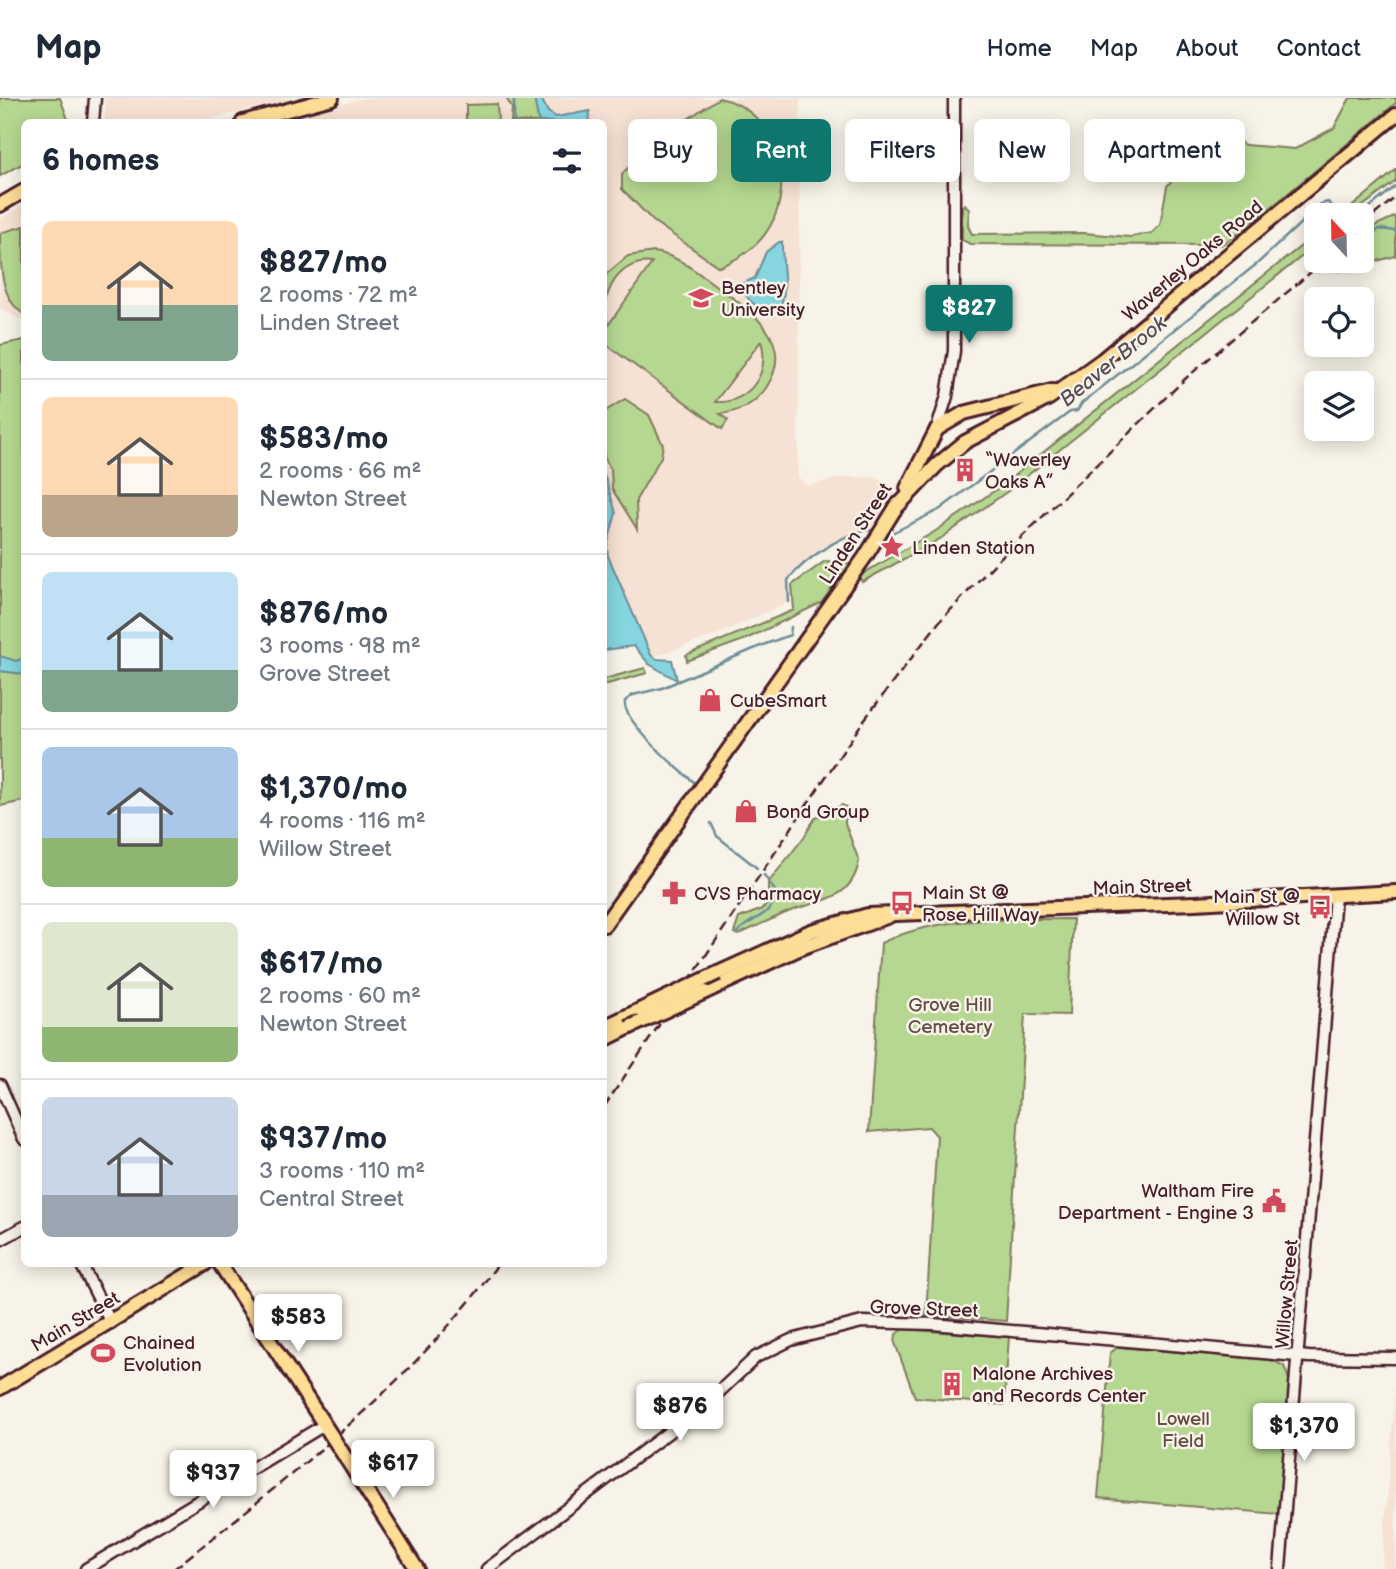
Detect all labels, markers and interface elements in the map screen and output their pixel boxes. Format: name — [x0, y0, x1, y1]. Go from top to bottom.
text: Map — [35, 28, 101, 68]
text: Home — [987, 34, 1052, 63]
text: Map — [1090, 34, 1138, 63]
text: About — [1176, 34, 1238, 63]
text: Contact — [1276, 34, 1361, 63]
chip: Buy — [628, 119, 717, 182]
chip: Rent — [731, 119, 831, 182]
chip: Filters — [845, 119, 960, 182]
chip: New — [974, 119, 1070, 182]
chip: Apartment — [1084, 119, 1245, 182]
icon: filters — [548, 142, 586, 180]
text: 6 homes — [42, 143, 159, 179]
street label: Waverley Oaks Road — [1118, 196, 1268, 327]
north arrow — [1304, 203, 1374, 273]
map controls — [1304, 203, 1374, 441]
text: $827/mo — [259, 245, 387, 281]
icon: home — [98, 249, 182, 333]
place label: Bentley University — [721, 277, 805, 322]
text: 2 rooms · 72 m² — [259, 281, 418, 309]
school or university icon: Bentley University — [687, 284, 715, 312]
pin: $827 — [928, 286, 1010, 345]
button: locate — [1304, 287, 1374, 357]
text: $827 — [942, 294, 996, 322]
text: Linden Street — [259, 309, 399, 337]
water label: Beaver Brook — [1055, 310, 1172, 412]
button: layers — [1304, 371, 1374, 441]
text: $583/mo — [259, 421, 388, 457]
icon: home — [98, 425, 182, 509]
place label: “Waverley Oaks A” — [985, 449, 1071, 494]
building icon: “Waverley Oaks A” — [951, 456, 979, 484]
text: 2 rooms · 66 m² — [259, 457, 421, 485]
street label: Linden Street — [815, 479, 898, 589]
text: Newton Street — [259, 485, 407, 513]
place icon: Linden Station — [878, 533, 906, 561]
place label: Linden Station — [912, 537, 1035, 560]
text: $876/mo — [259, 596, 388, 632]
icon: home — [98, 600, 182, 684]
text: 3 rooms · 98 m² — [259, 632, 421, 660]
text: Grove Street — [259, 660, 390, 688]
shop icon: CubeSmart — [696, 686, 724, 714]
place label: CubeSmart — [730, 690, 827, 713]
text: $1,370/mo — [259, 771, 408, 807]
icon: home — [98, 775, 182, 859]
shop icon: Bond Group — [732, 797, 760, 825]
place label: Bond Group — [766, 801, 869, 824]
text: 4 rooms · 116 m² — [259, 807, 426, 835]
text: Willow Street — [259, 835, 392, 863]
street label: Main Street — [1092, 874, 1192, 901]
pharmacy icon: CVS Pharmacy — [660, 879, 688, 907]
place label: Main St @ Rose Hill Way — [922, 882, 1039, 927]
place label: CVS Pharmacy — [694, 883, 821, 906]
place label: Main St @ Willow St — [1213, 886, 1300, 931]
bus stop icon: Main St @ Rose Hill Way — [888, 889, 916, 917]
bus stop icon: Main St @ Willow St — [1306, 893, 1334, 921]
text: $617/mo — [259, 946, 383, 982]
icon: home — [98, 950, 182, 1034]
text: 2 rooms · 60 m² — [259, 982, 421, 1010]
park label: Grove Hill Cemetery — [908, 994, 993, 1039]
text: Newton Street — [259, 1010, 407, 1038]
text: $937/mo — [259, 1121, 387, 1157]
icon: home — [98, 1125, 182, 1209]
text: 3 rooms · 110 m² — [259, 1157, 425, 1185]
place label: Waltham Fire Department - Engine 3 — [1058, 1180, 1254, 1225]
text: Central Street — [259, 1185, 404, 1213]
public building icon: Waltham Fire Department - Engine 3 — [1260, 1187, 1288, 1215]
street label: Willow Street — [1271, 1238, 1304, 1350]
street label: Main Street — [27, 1287, 124, 1358]
pin: $583 — [257, 1294, 339, 1354]
street label: Grove Street — [869, 1296, 979, 1323]
text: $583 — [270, 1303, 326, 1331]
place label: Chained Evolution — [123, 1332, 202, 1377]
sports icon: Chained Evolution — [89, 1339, 117, 1367]
place label: Malone Archives and Records Center — [972, 1363, 1147, 1408]
building icon: Malone Archives and Records Center — [938, 1370, 966, 1398]
pin: $876 — [639, 1384, 721, 1443]
text: $876 — [652, 1392, 708, 1420]
pin: $1,370 — [1247, 1404, 1361, 1463]
park label: Lowell Field — [1156, 1408, 1210, 1453]
text: $1,370 — [1269, 1412, 1339, 1440]
pin: $617 — [352, 1440, 434, 1500]
text: $617 — [367, 1449, 419, 1477]
pin: $937 — [172, 1450, 254, 1510]
text: $937 — [186, 1459, 240, 1487]

